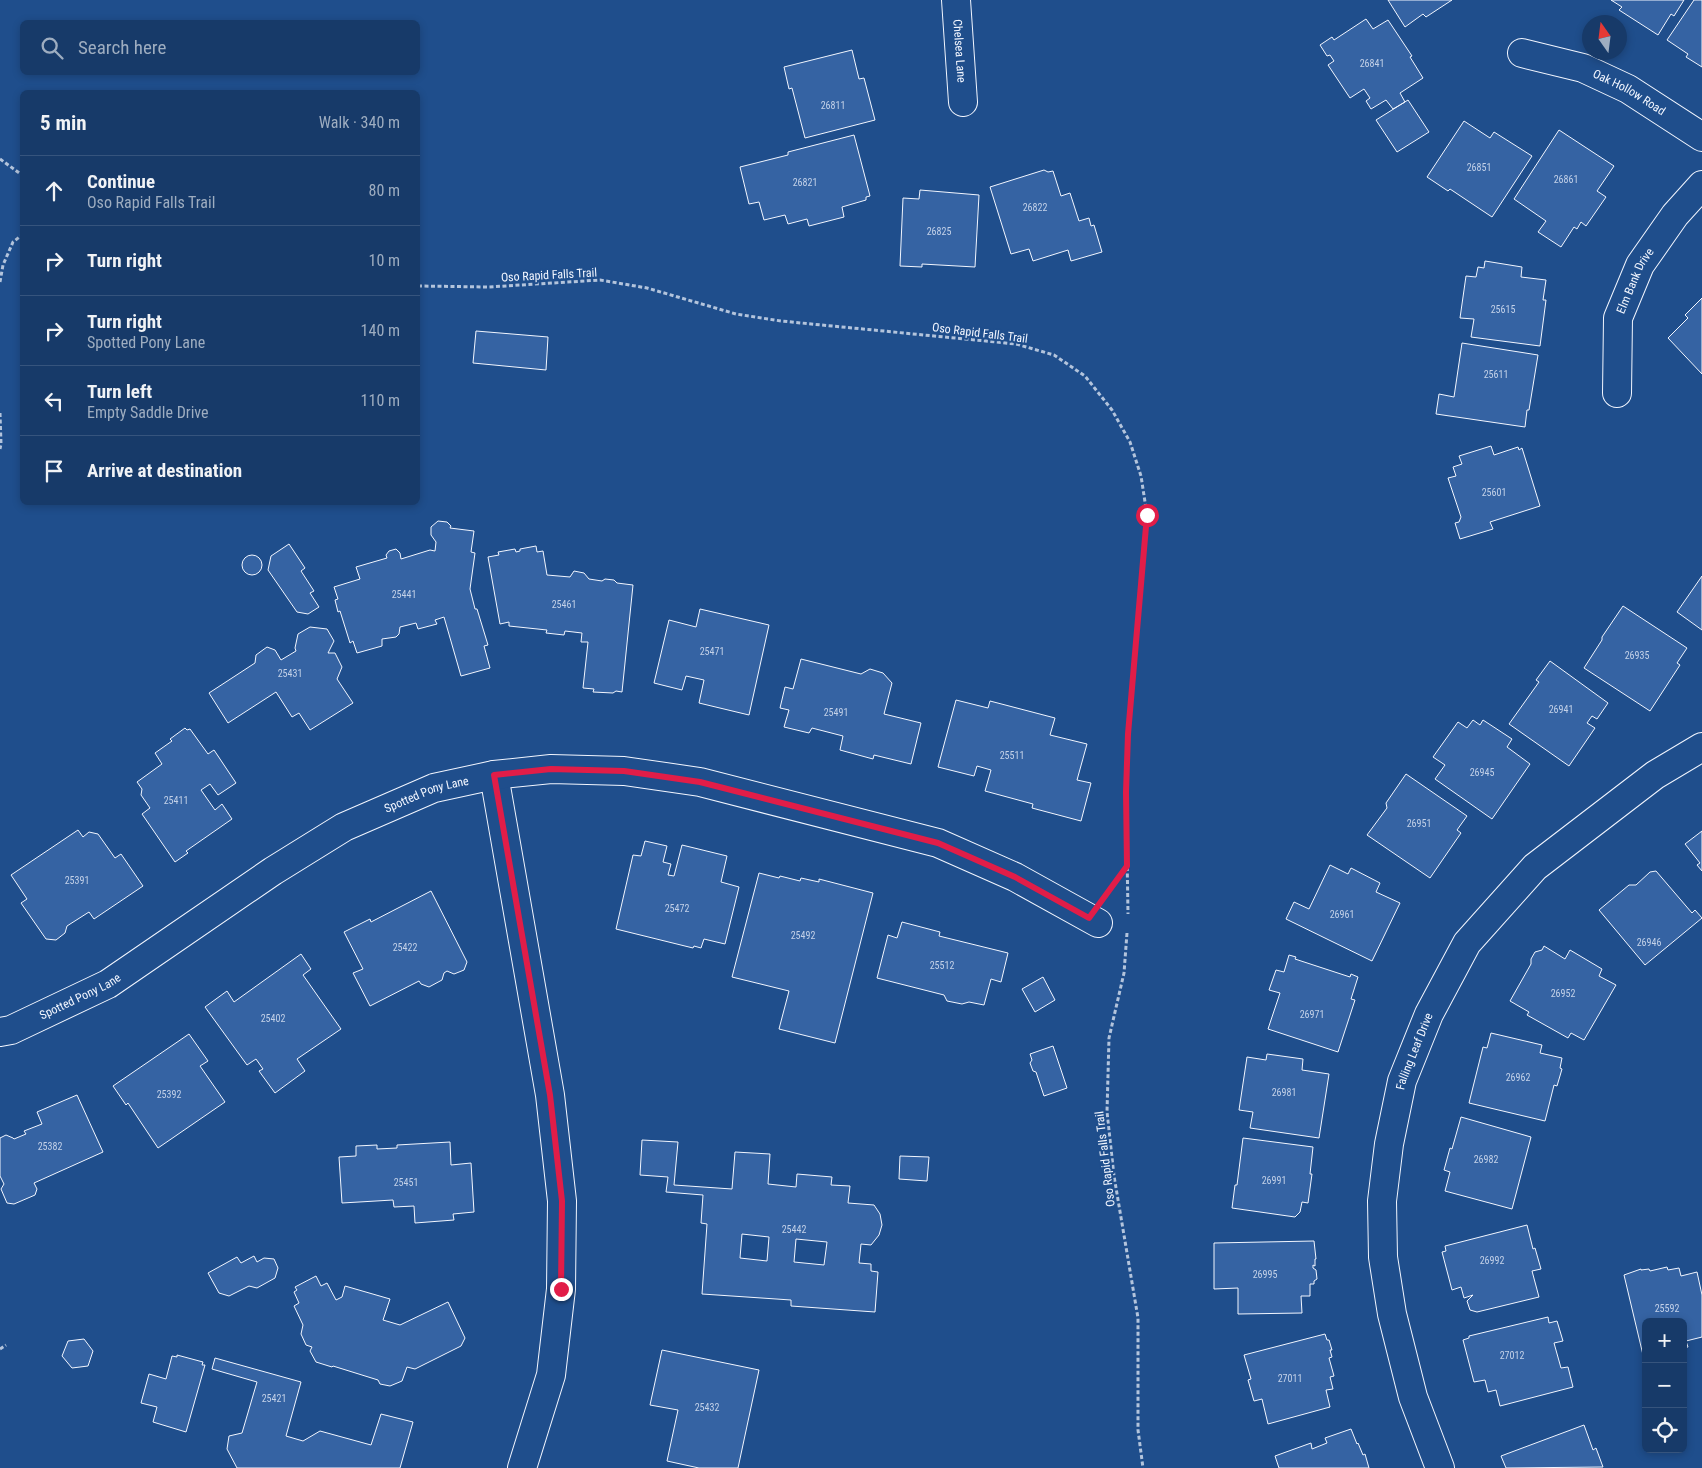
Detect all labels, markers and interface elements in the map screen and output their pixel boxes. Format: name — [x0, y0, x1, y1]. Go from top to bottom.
north arrow — [1582, 15, 1627, 60]
street label: Chelsea Lane — [950, 19, 969, 83]
search box — [20, 20, 420, 75]
icon: search — [38, 34, 66, 62]
text: Search here — [78, 36, 166, 59]
house number: 26841 — [1360, 58, 1384, 69]
street label: Oak Hollow Road — [1591, 67, 1668, 118]
house number: 26811 — [821, 100, 845, 111]
text: 5 min — [40, 111, 87, 135]
text: Walk · 340 m — [319, 113, 400, 132]
house number: 26851 — [1467, 162, 1491, 173]
text: Continue — [87, 170, 155, 193]
house number: 26861 — [1554, 174, 1578, 185]
icon: ahead — [40, 177, 68, 205]
house number: 26821 — [793, 177, 817, 188]
text: 80 m — [368, 181, 400, 200]
text: Oso Rapid Falls Trail — [87, 193, 215, 212]
house number: 26822 — [1023, 202, 1047, 213]
house number: 26825 — [927, 226, 951, 237]
street label: Elm Bank Drive — [1614, 245, 1657, 316]
icon: right — [40, 247, 68, 275]
text: Turn right — [87, 249, 162, 272]
text: 10 m — [368, 251, 400, 270]
street label: Oso Rapid Falls Trail — [501, 265, 597, 285]
house number: 25615 — [1491, 304, 1515, 315]
text: Turn right — [87, 310, 162, 333]
icon: right — [40, 317, 68, 345]
street label: Oso Rapid Falls Trail — [931, 320, 1029, 346]
text: 140 m — [361, 321, 400, 340]
text: Spotted Pony Lane — [87, 333, 205, 352]
house number: 25611 — [1484, 369, 1508, 380]
text: Turn left — [87, 380, 152, 403]
icon: left — [40, 387, 68, 415]
text: 110 m — [361, 391, 400, 410]
text: Empty Saddle Drive — [87, 403, 209, 422]
icon: arrive — [40, 457, 68, 485]
text: Arrive at destination — [87, 459, 242, 482]
house number: 25601 — [1482, 487, 1506, 498]
route start — [1136, 504, 1159, 527]
house number: 25441 — [392, 589, 416, 600]
house number: 25461 — [552, 599, 576, 610]
house number: 25471 — [700, 646, 724, 657]
house number: 26935 — [1625, 650, 1649, 661]
house number: 25431 — [278, 668, 302, 679]
house number: 26941 — [1549, 704, 1573, 715]
house number: 25491 — [824, 707, 848, 718]
house number: 25511 — [1000, 750, 1024, 761]
house number: 26945 — [1470, 767, 1494, 778]
street label: Spotted Pony Lane — [382, 774, 470, 816]
house number: 25411 — [164, 795, 188, 806]
house number: 26951 — [1407, 818, 1431, 829]
house number: 25391 — [65, 875, 89, 886]
house number: 25472 — [665, 903, 689, 914]
house number: 26961 — [1330, 909, 1354, 920]
house number: 25492 — [791, 930, 815, 941]
house number: 26946 — [1637, 937, 1661, 948]
house number: 25422 — [393, 942, 417, 953]
house number: 25512 — [930, 960, 954, 971]
street label: Spotted Pony Lane — [37, 970, 124, 1022]
house number: 26952 — [1551, 988, 1575, 999]
house number: 26971 — [1300, 1009, 1324, 1020]
street label: Falling Leaf Drive — [1393, 1010, 1436, 1091]
house number: 25402 — [261, 1013, 285, 1024]
house number: 26962 — [1506, 1072, 1530, 1083]
house number: 26981 — [1272, 1087, 1296, 1098]
house number: 25392 — [157, 1089, 181, 1100]
street label: Oso Rapid Falls Trail — [1092, 1110, 1118, 1208]
house number: 25382 — [38, 1141, 62, 1152]
house number: 26982 — [1474, 1154, 1498, 1165]
house number: 26991 — [1262, 1175, 1286, 1186]
house number: 25451 — [394, 1177, 418, 1188]
house number: 25442 — [782, 1224, 806, 1235]
house number: 26992 — [1480, 1255, 1504, 1266]
house number: 26995 — [1253, 1269, 1277, 1280]
route end — [550, 1278, 573, 1301]
house number: 25592 — [1655, 1303, 1679, 1314]
map controls — [1642, 1318, 1687, 1453]
button: + — [1642, 1318, 1687, 1363]
house number: 27012 — [1500, 1350, 1524, 1361]
button: − — [1642, 1363, 1687, 1408]
house number: 27011 — [1278, 1373, 1302, 1384]
house number: 25421 — [262, 1393, 286, 1404]
house number: 25432 — [695, 1402, 719, 1413]
button: locate — [1642, 1408, 1687, 1453]

